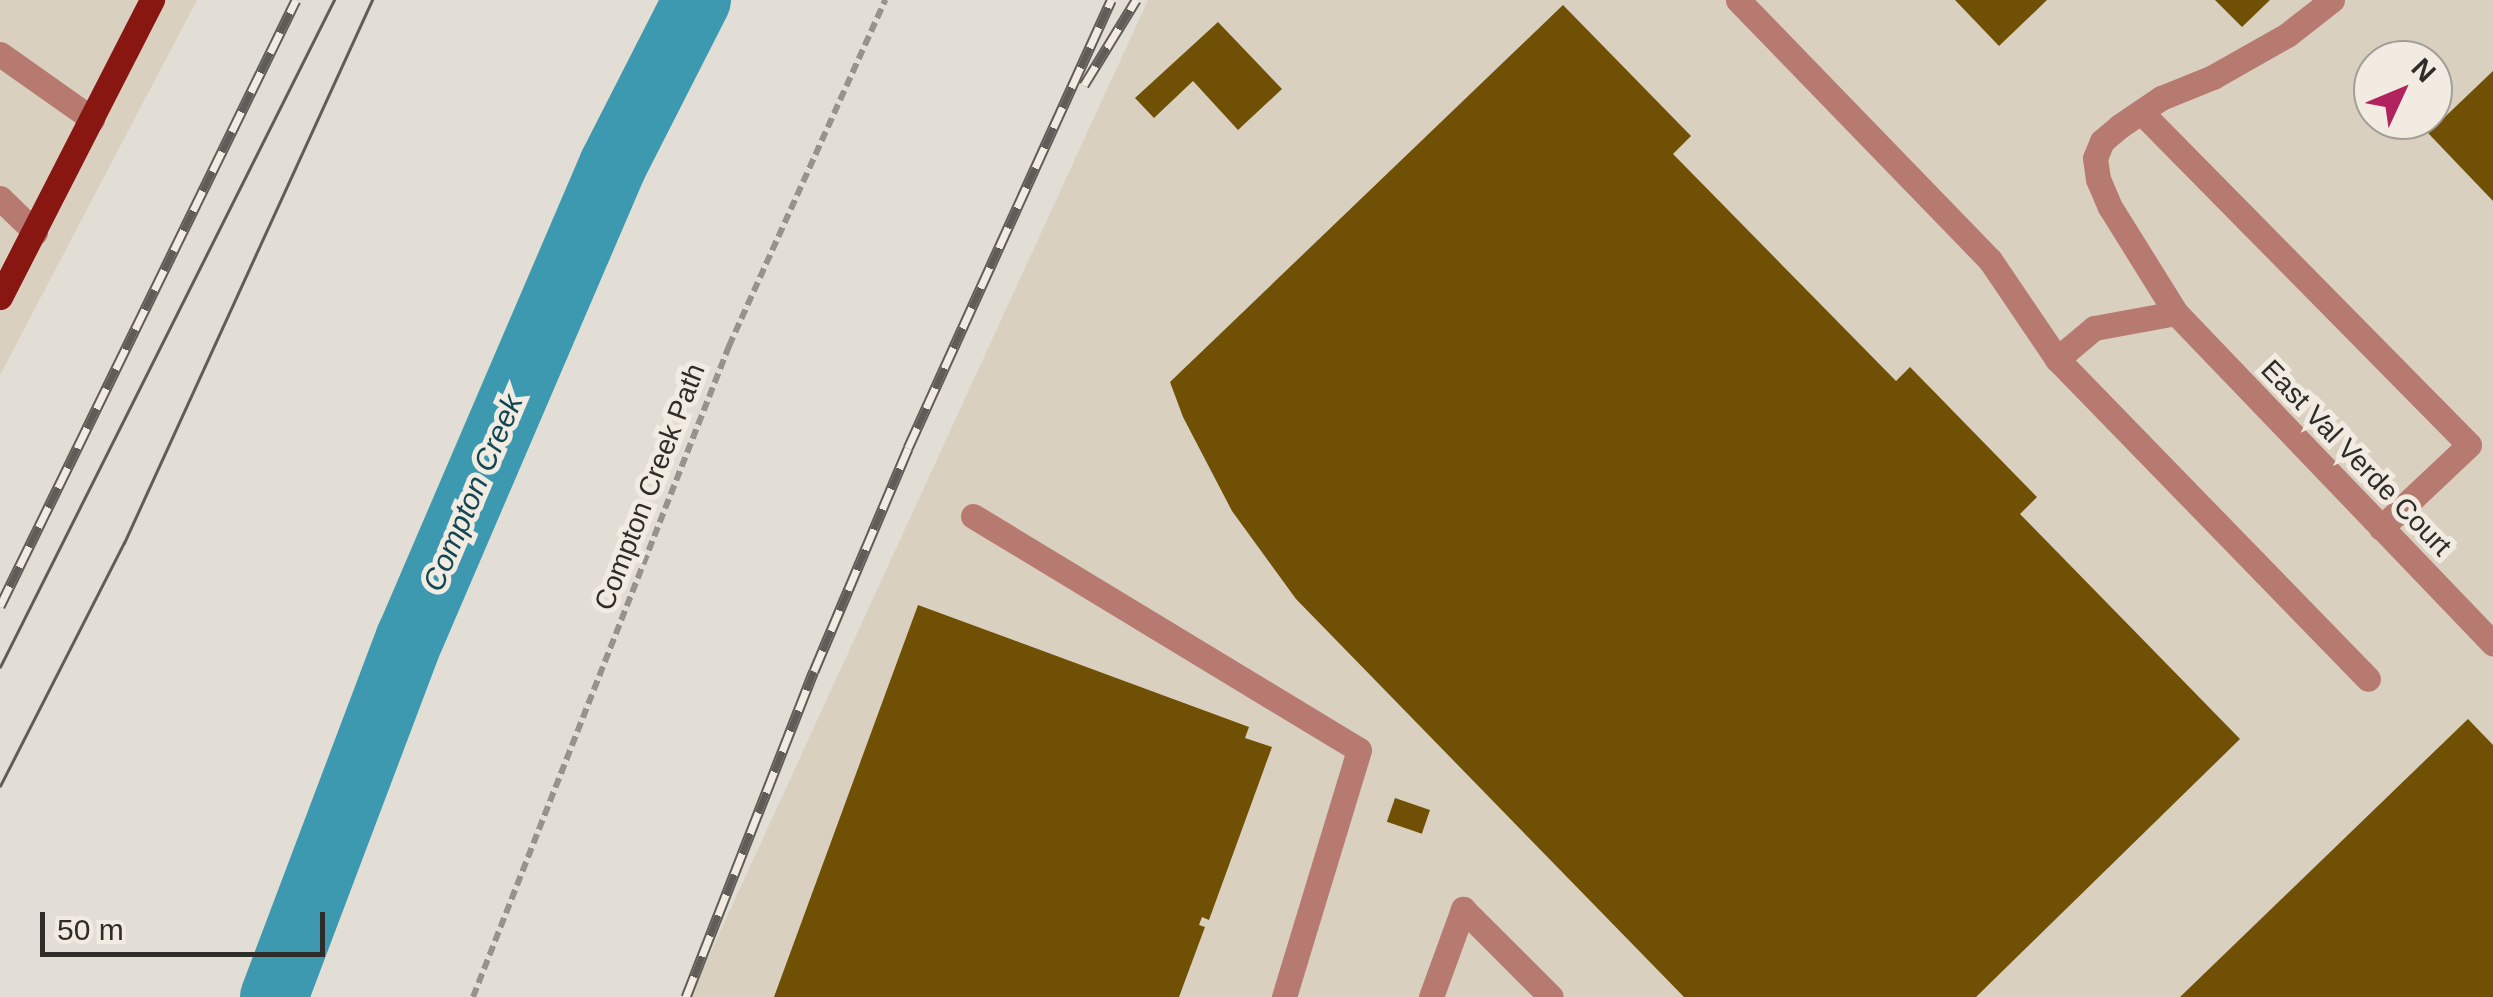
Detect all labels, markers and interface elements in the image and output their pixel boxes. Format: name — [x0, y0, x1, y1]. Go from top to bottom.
north arrow — [2353, 40, 2453, 140]
text: N — [2405, 52, 2442, 88]
street label: East Val Verde Court — [2254, 353, 2458, 563]
street label: Compton Creek Path — [587, 359, 713, 615]
water label: Compton Creek — [415, 389, 531, 597]
scale bar — [45, 892, 330, 954]
text: 50 m — [57, 913, 124, 946]

